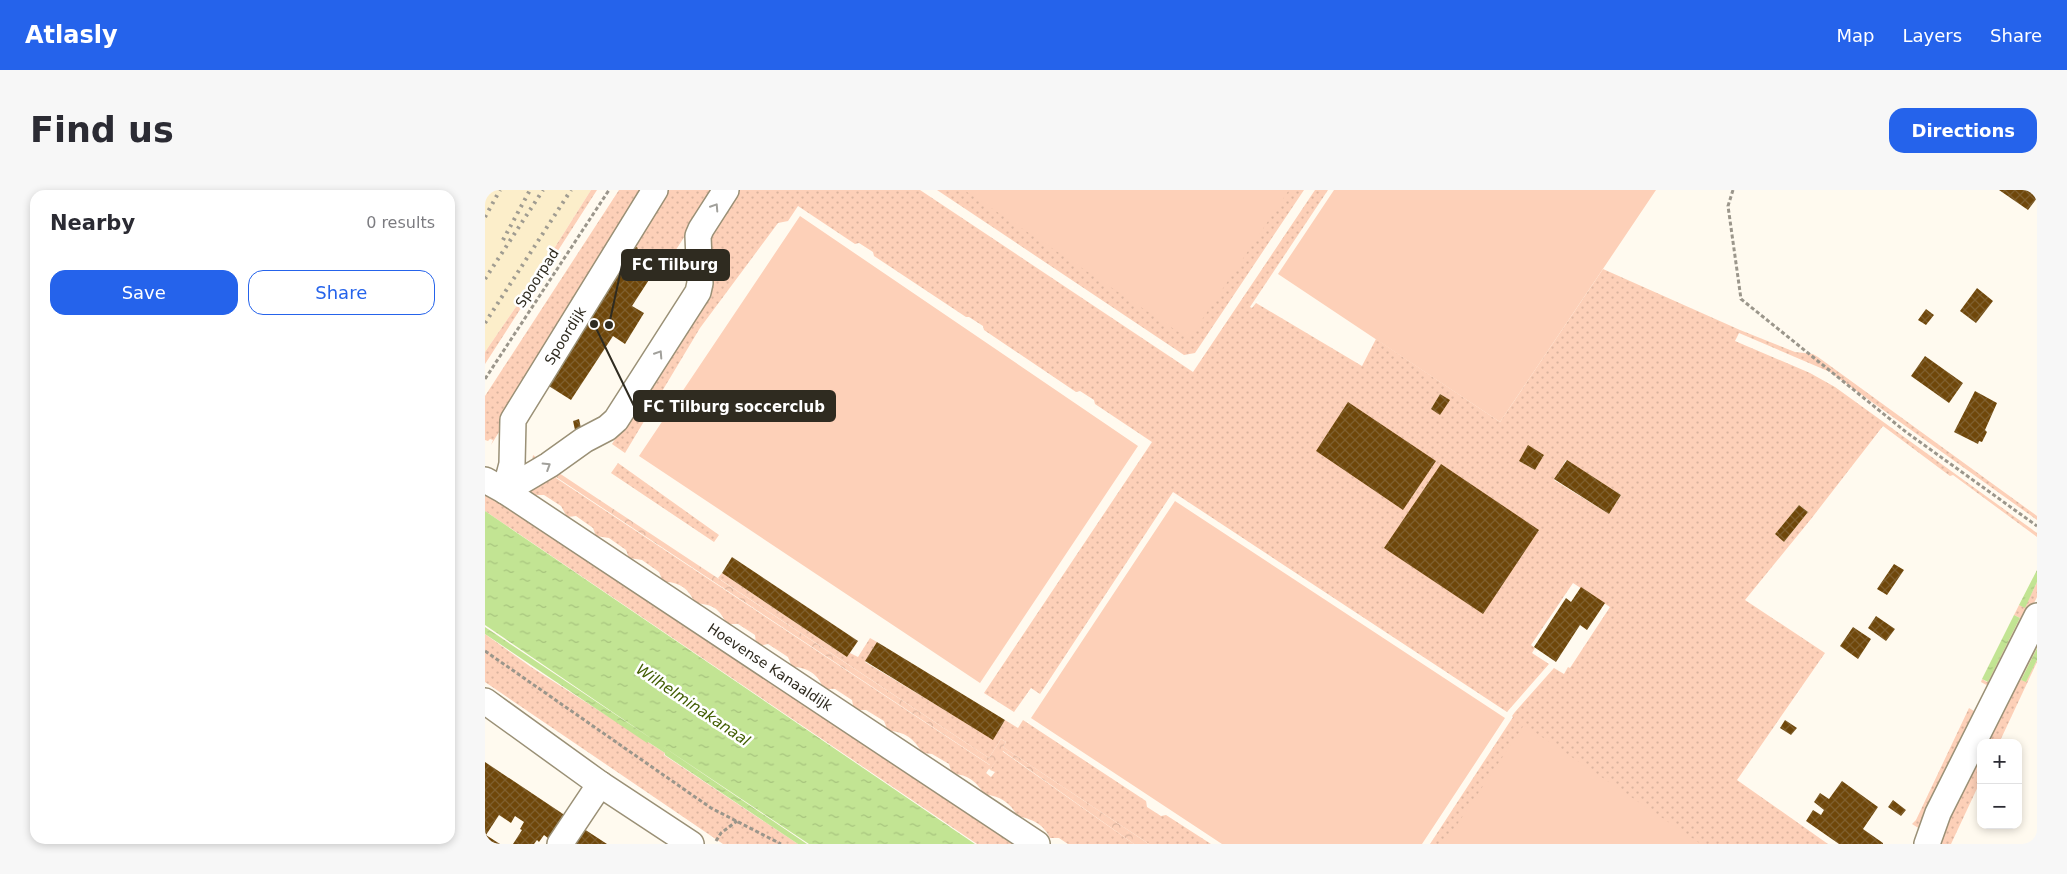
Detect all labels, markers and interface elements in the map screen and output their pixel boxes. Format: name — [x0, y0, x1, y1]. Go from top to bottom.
text: Atlasly — [25, 21, 118, 49]
text: Map — [1836, 25, 1874, 46]
text: Layers — [1902, 25, 1962, 46]
text: Share — [1990, 25, 2042, 46]
button: Directions — [1889, 108, 2037, 153]
text: Find us — [30, 110, 174, 150]
one-way arrow — [708, 203, 718, 212]
text: Nearby — [50, 211, 135, 235]
text: 0 results — [366, 213, 435, 232]
street label: Spoorpad — [512, 246, 562, 310]
callout: FC Tilburg — [622, 250, 729, 280]
text: FC Tilburg — [632, 256, 718, 274]
button: Save — [50, 270, 238, 315]
button: Share — [248, 270, 435, 315]
street label: Spoordijk — [541, 303, 589, 368]
one-way arrow — [653, 350, 663, 359]
callout: FC Tilburg soccerclub — [634, 391, 835, 421]
text: FC Tilburg soccerclub — [643, 398, 825, 416]
one-way arrow — [542, 463, 551, 473]
street label: Hoevense Kanaaldijk — [705, 620, 836, 714]
water label: Wilhelminakanaal — [633, 660, 754, 750]
map controls — [1977, 739, 2022, 829]
button: + — [1977, 739, 2022, 784]
button: − — [1977, 784, 2022, 829]

